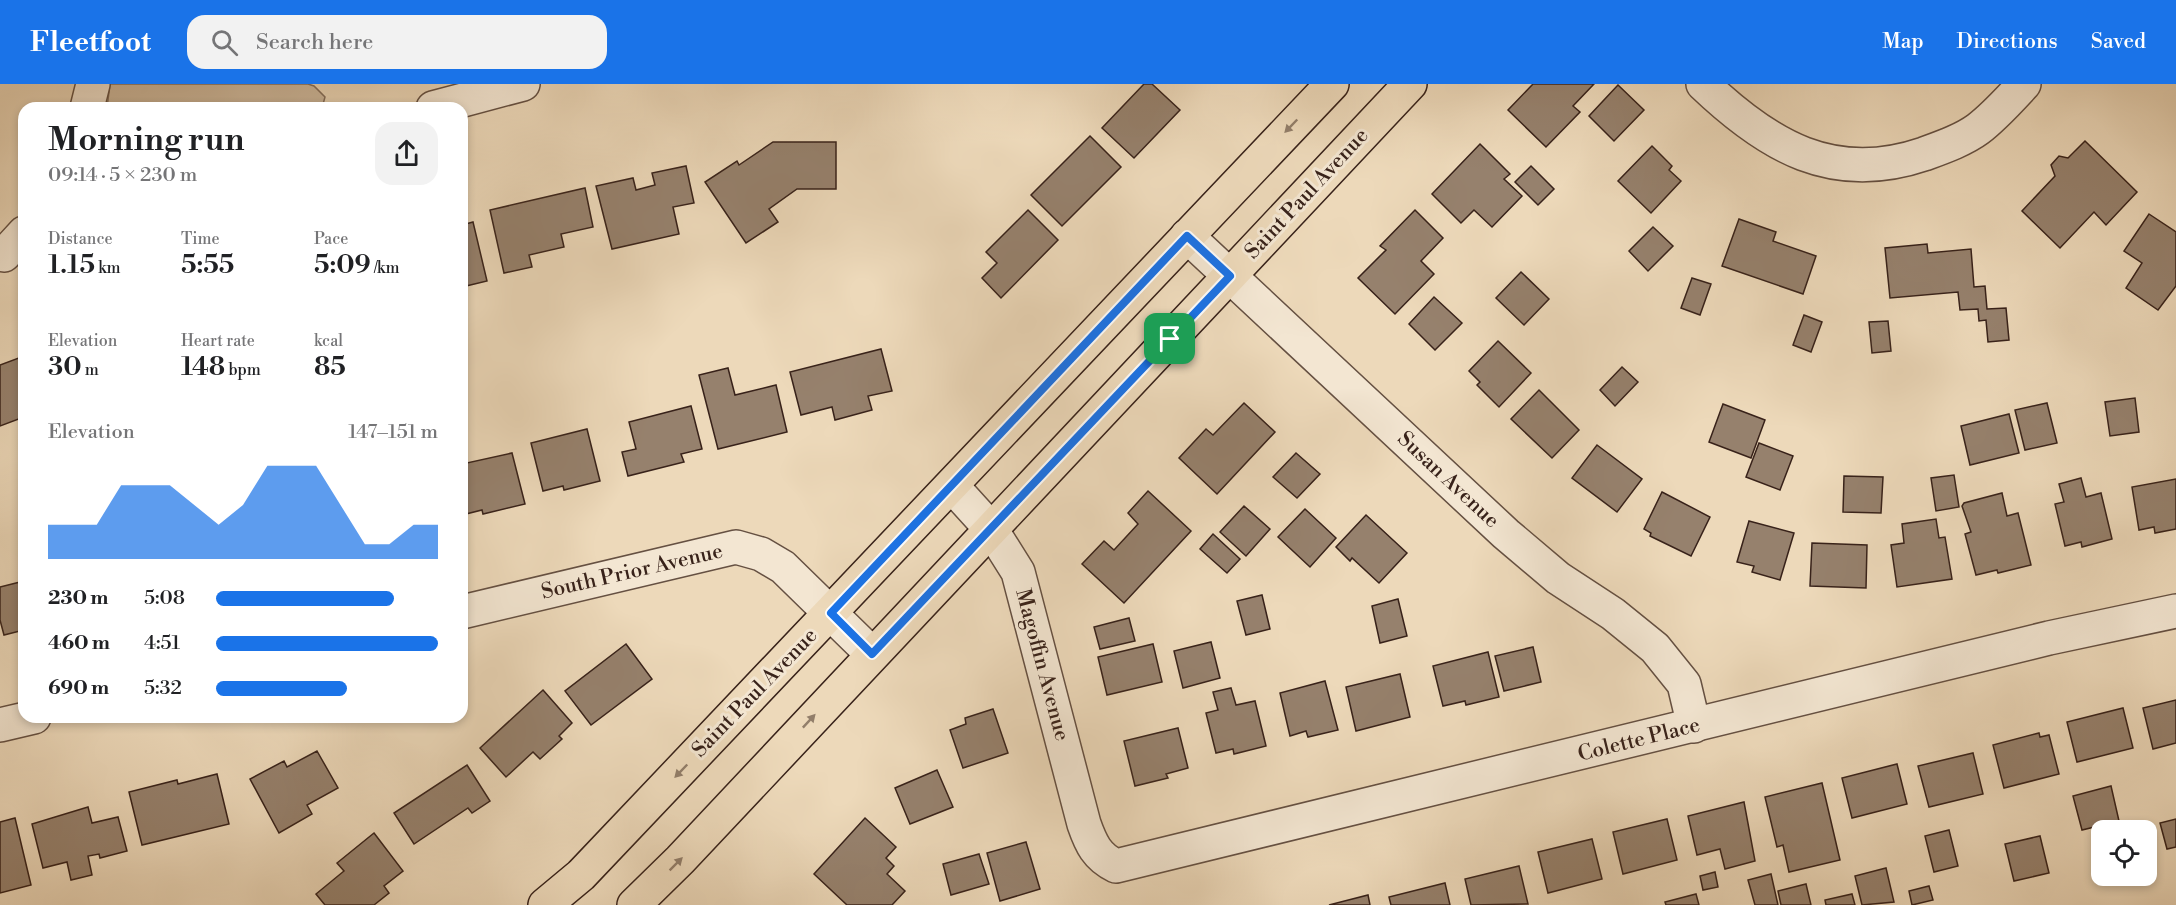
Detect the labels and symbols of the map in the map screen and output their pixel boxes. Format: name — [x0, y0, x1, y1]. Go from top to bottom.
one-way arrow — [1285, 119, 1299, 133]
street label: Saint Paul Avenue — [1240, 123, 1374, 265]
pin — [1144, 313, 1195, 364]
street label: Susan Avenue — [1392, 426, 1504, 534]
street label: South Prior Avenue — [539, 538, 725, 606]
street label: Magoffin Avenue — [1009, 586, 1075, 744]
street label: Saint Paul Avenue — [687, 623, 823, 763]
street label: Colette Place — [1575, 712, 1703, 768]
one-way arrow — [802, 714, 816, 729]
one-way arrow — [674, 764, 688, 778]
one-way arrow — [669, 856, 683, 871]

